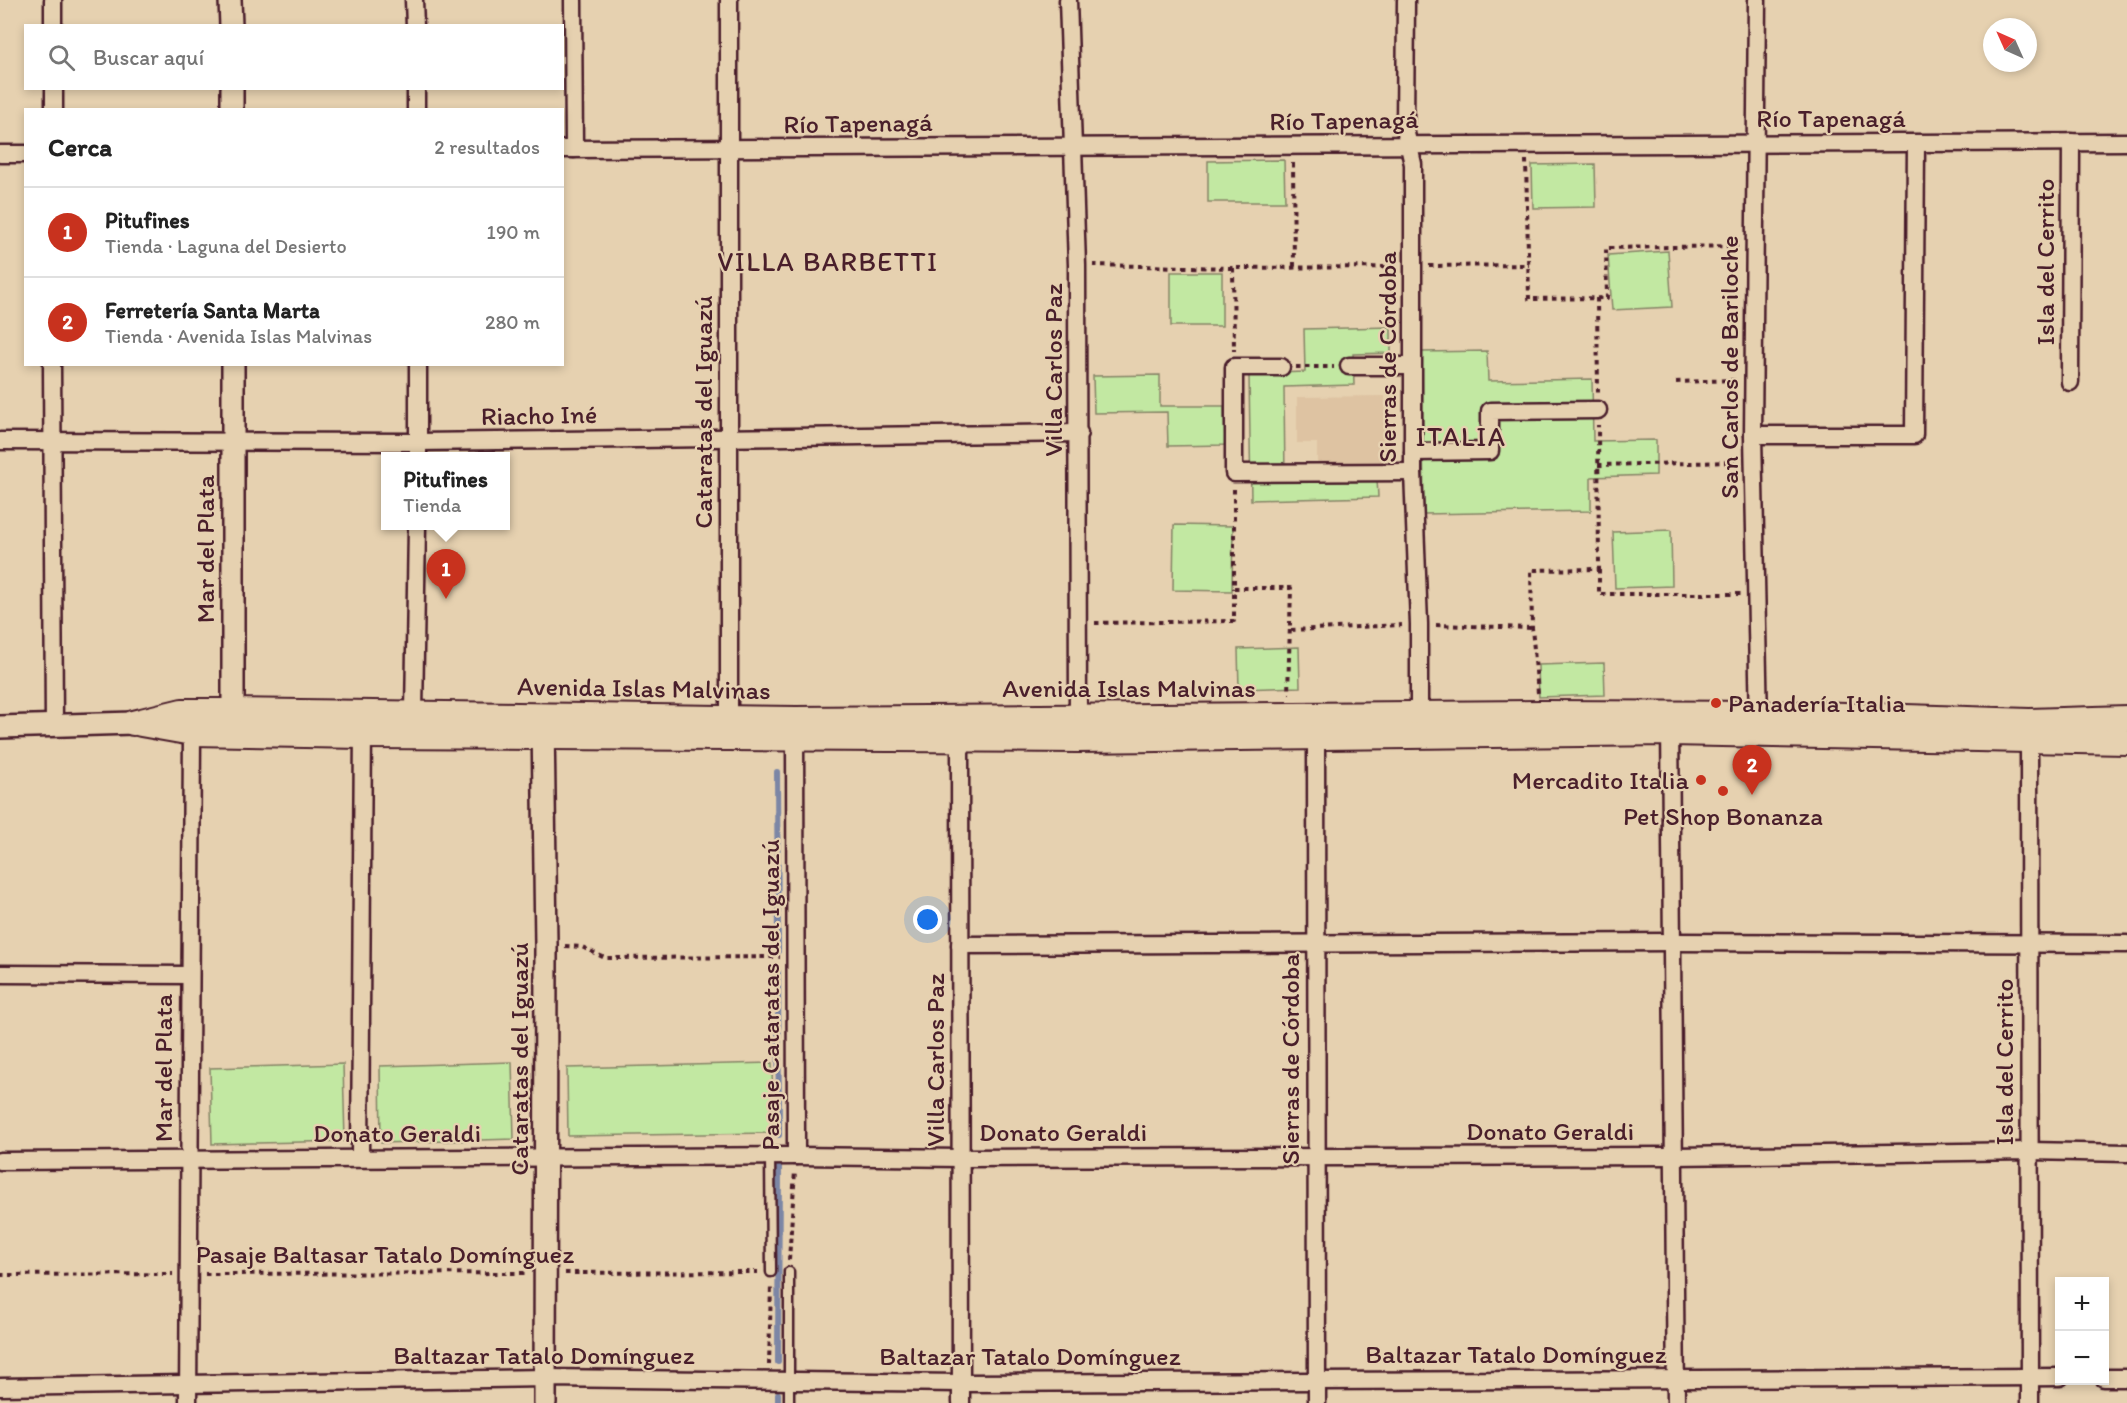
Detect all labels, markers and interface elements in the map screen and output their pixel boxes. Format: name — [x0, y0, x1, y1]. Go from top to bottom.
north arrow — [1983, 18, 2037, 72]
search box — [24, 24, 564, 90]
icon: search — [45, 41, 78, 74]
text: Buscar aquí — [93, 44, 204, 71]
street label: Río Tapenagá — [1756, 102, 1906, 134]
street label: Río Tapenagá — [1269, 103, 1419, 137]
street label: Río Tapenagá — [783, 106, 933, 140]
text: Cerca — [48, 131, 112, 163]
text: 2 resultados — [434, 135, 540, 159]
street label: Isla del Cerrito — [2029, 179, 2061, 345]
text: Pitufines — [105, 207, 190, 234]
text: 1 — [63, 220, 72, 244]
text: 190 m — [487, 220, 540, 244]
text: Tienda · Laguna del Desierto — [105, 234, 347, 258]
street label: San Carlos de Bariloche — [1713, 235, 1745, 499]
district label: VILLA BARBETTI — [717, 245, 939, 278]
street label: Sierras de Córdoba — [1371, 251, 1403, 463]
street label: Villa Carlos Paz — [1037, 283, 1069, 457]
street label: Cataratas del Iguazú — [687, 295, 719, 529]
text: Ferretería Santa Marta — [105, 297, 320, 324]
text: 2 — [62, 310, 73, 334]
text: 280 m — [485, 310, 540, 334]
text: Tienda · Avenida Islas Malvinas — [105, 324, 372, 348]
street label: Riacho Iné — [480, 398, 598, 432]
district label: ITALIA — [1415, 420, 1507, 453]
popup — [381, 452, 510, 530]
text: Pitufines — [403, 466, 488, 493]
street label: Mar del Plata — [189, 474, 221, 623]
text: Tienda — [403, 493, 461, 517]
pin: 1 — [426, 550, 466, 599]
street label: Avenida Islas Malvinas — [517, 670, 771, 706]
street label: Avenida Islas Malvinas — [1002, 672, 1256, 704]
place label: Panadería Italia — [1728, 687, 1906, 719]
marker: Panadería Italia — [1709, 696, 1723, 710]
pin: 2 — [1732, 746, 1772, 795]
place label: Mercadito Italia — [1512, 764, 1689, 796]
marker: Mercadito Italia — [1694, 773, 1708, 787]
marker: Pet Shop Bonanza — [1716, 784, 1730, 798]
place label: Pet Shop Bonanza — [1623, 800, 1823, 832]
street label: Pasaje Cataratas del Iguazú — [754, 839, 786, 1151]
your location — [913, 905, 942, 934]
street label: Cataratas del Iguazú — [503, 942, 535, 1176]
street label: Sierras de Córdoba — [1274, 953, 1306, 1165]
street label: Villa Carlos Paz — [919, 973, 951, 1147]
street label: Isla del Cerrito — [1988, 979, 2020, 1145]
street label: Mar del Plata — [147, 993, 179, 1142]
street label: Donato Geraldi — [1466, 1115, 1634, 1147]
street label: Donato Geraldi — [979, 1116, 1147, 1148]
street label: Donato Geraldi — [313, 1117, 481, 1149]
street label: Pasaje Baltasar Tatalo Domínguez — [196, 1238, 574, 1270]
map controls — [2055, 1277, 2109, 1385]
button: + — [2055, 1277, 2109, 1331]
button: − — [2055, 1331, 2109, 1385]
street label: Baltazar Tatalo Domínguez — [1365, 1338, 1667, 1370]
street label: Baltazar Tatalo Domínguez — [393, 1339, 695, 1371]
street label: Baltazar Tatalo Domínguez — [879, 1340, 1181, 1372]

